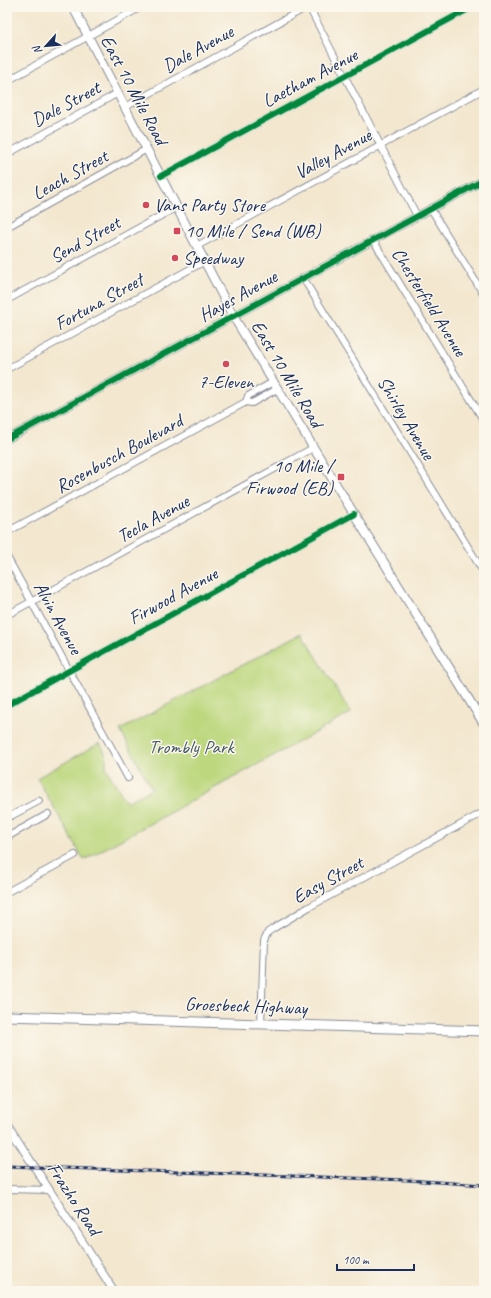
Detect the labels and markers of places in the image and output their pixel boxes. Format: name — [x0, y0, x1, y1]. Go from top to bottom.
place label: Vans Party Store — [154, 193, 267, 217]
marker: Vans Party Store — [141, 200, 151, 210]
place label: 10 Mile / Send (WB) — [185, 219, 322, 243]
marker: 10 Mile / Send (WB) — [172, 226, 182, 236]
place label: Speedway — [183, 246, 245, 270]
marker: Speedway — [170, 253, 180, 263]
marker: 7-Eleven — [221, 359, 231, 369]
place label: 7-Eleven — [198, 370, 255, 394]
place label: 10 Mile / Firwood (EB) — [246, 454, 337, 500]
marker: 10 Mile / Firwood (EB) — [336, 472, 346, 482]

